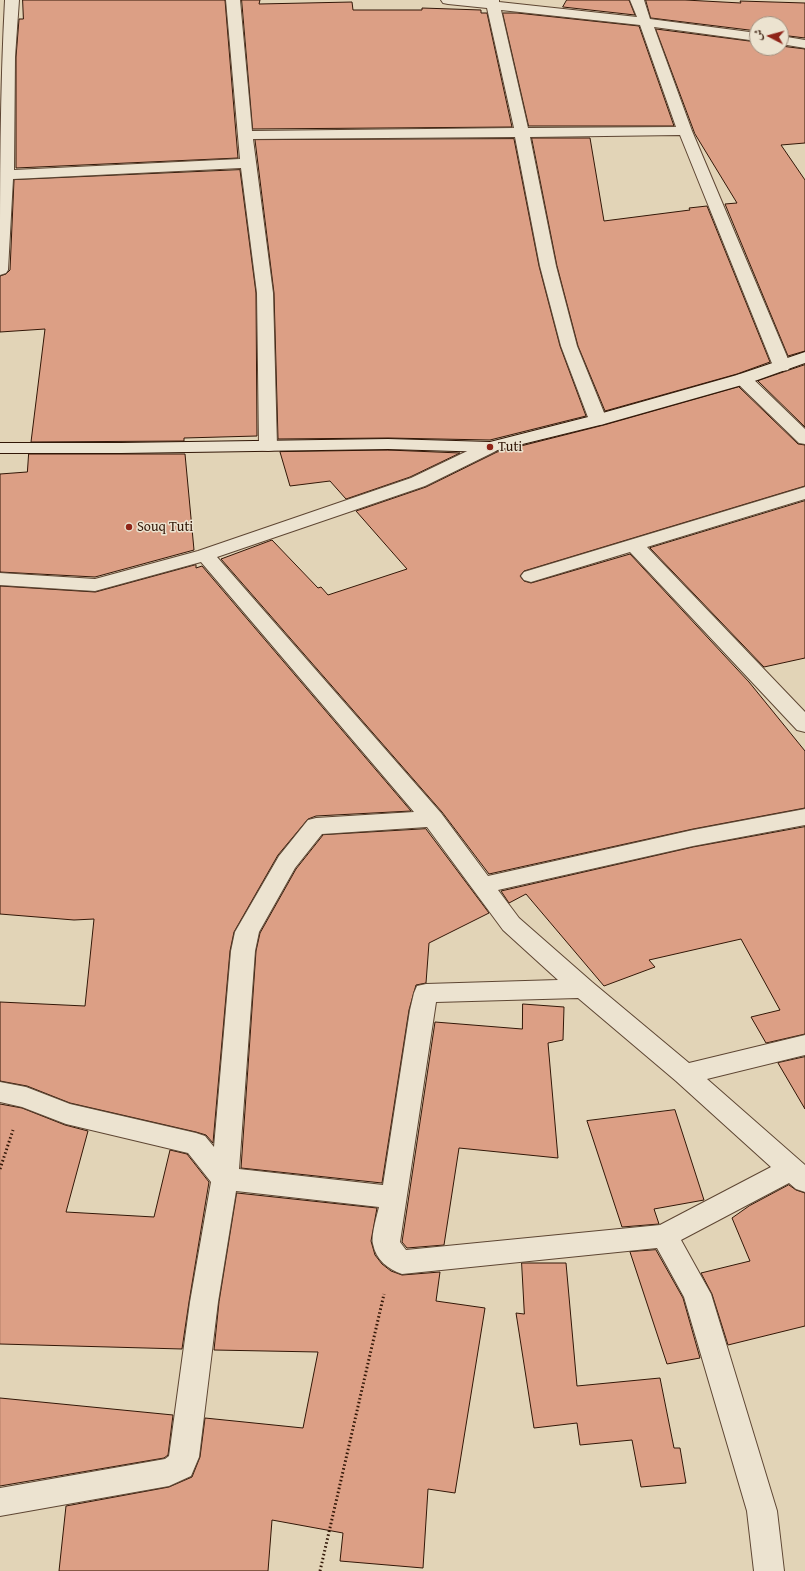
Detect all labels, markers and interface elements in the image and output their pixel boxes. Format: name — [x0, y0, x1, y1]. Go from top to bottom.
north arrow — [749, 16, 789, 56]
text: ش — [750, 29, 767, 41]
place label: Tuti — [498, 439, 522, 455]
marker: Tuti — [485, 442, 495, 452]
place label: Souq Tuti — [137, 519, 193, 535]
marker: Souq Tuti — [124, 522, 134, 532]

